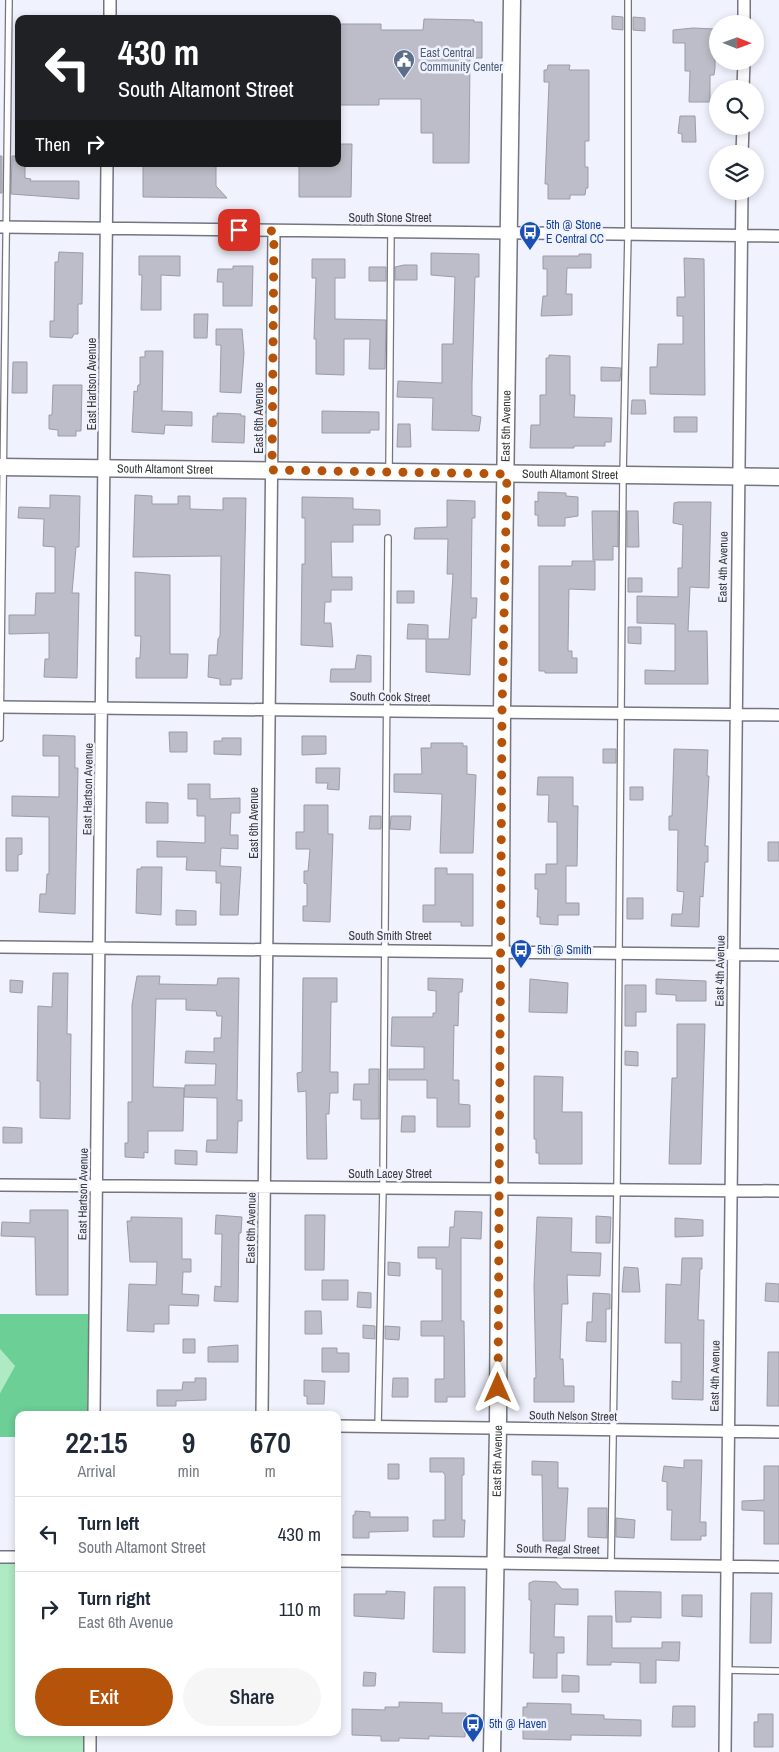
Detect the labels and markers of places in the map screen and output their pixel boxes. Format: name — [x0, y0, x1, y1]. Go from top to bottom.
place label: East Central Community Center — [420, 45, 503, 75]
public building icon: East Central Community Center — [392, 48, 416, 79]
pin — [218, 209, 260, 251]
place label: 5th @ Stone E Central CC — [546, 217, 604, 247]
bus stop icon: 5th @ Stone E Central CC — [518, 220, 542, 251]
bus stop icon: 5th @ Smith — [509, 938, 533, 969]
place label: 5th @ Smith — [537, 942, 592, 958]
bus stop icon: 5th @ Haven — [461, 1712, 485, 1743]
place label: 5th @ Haven — [489, 1716, 547, 1732]

